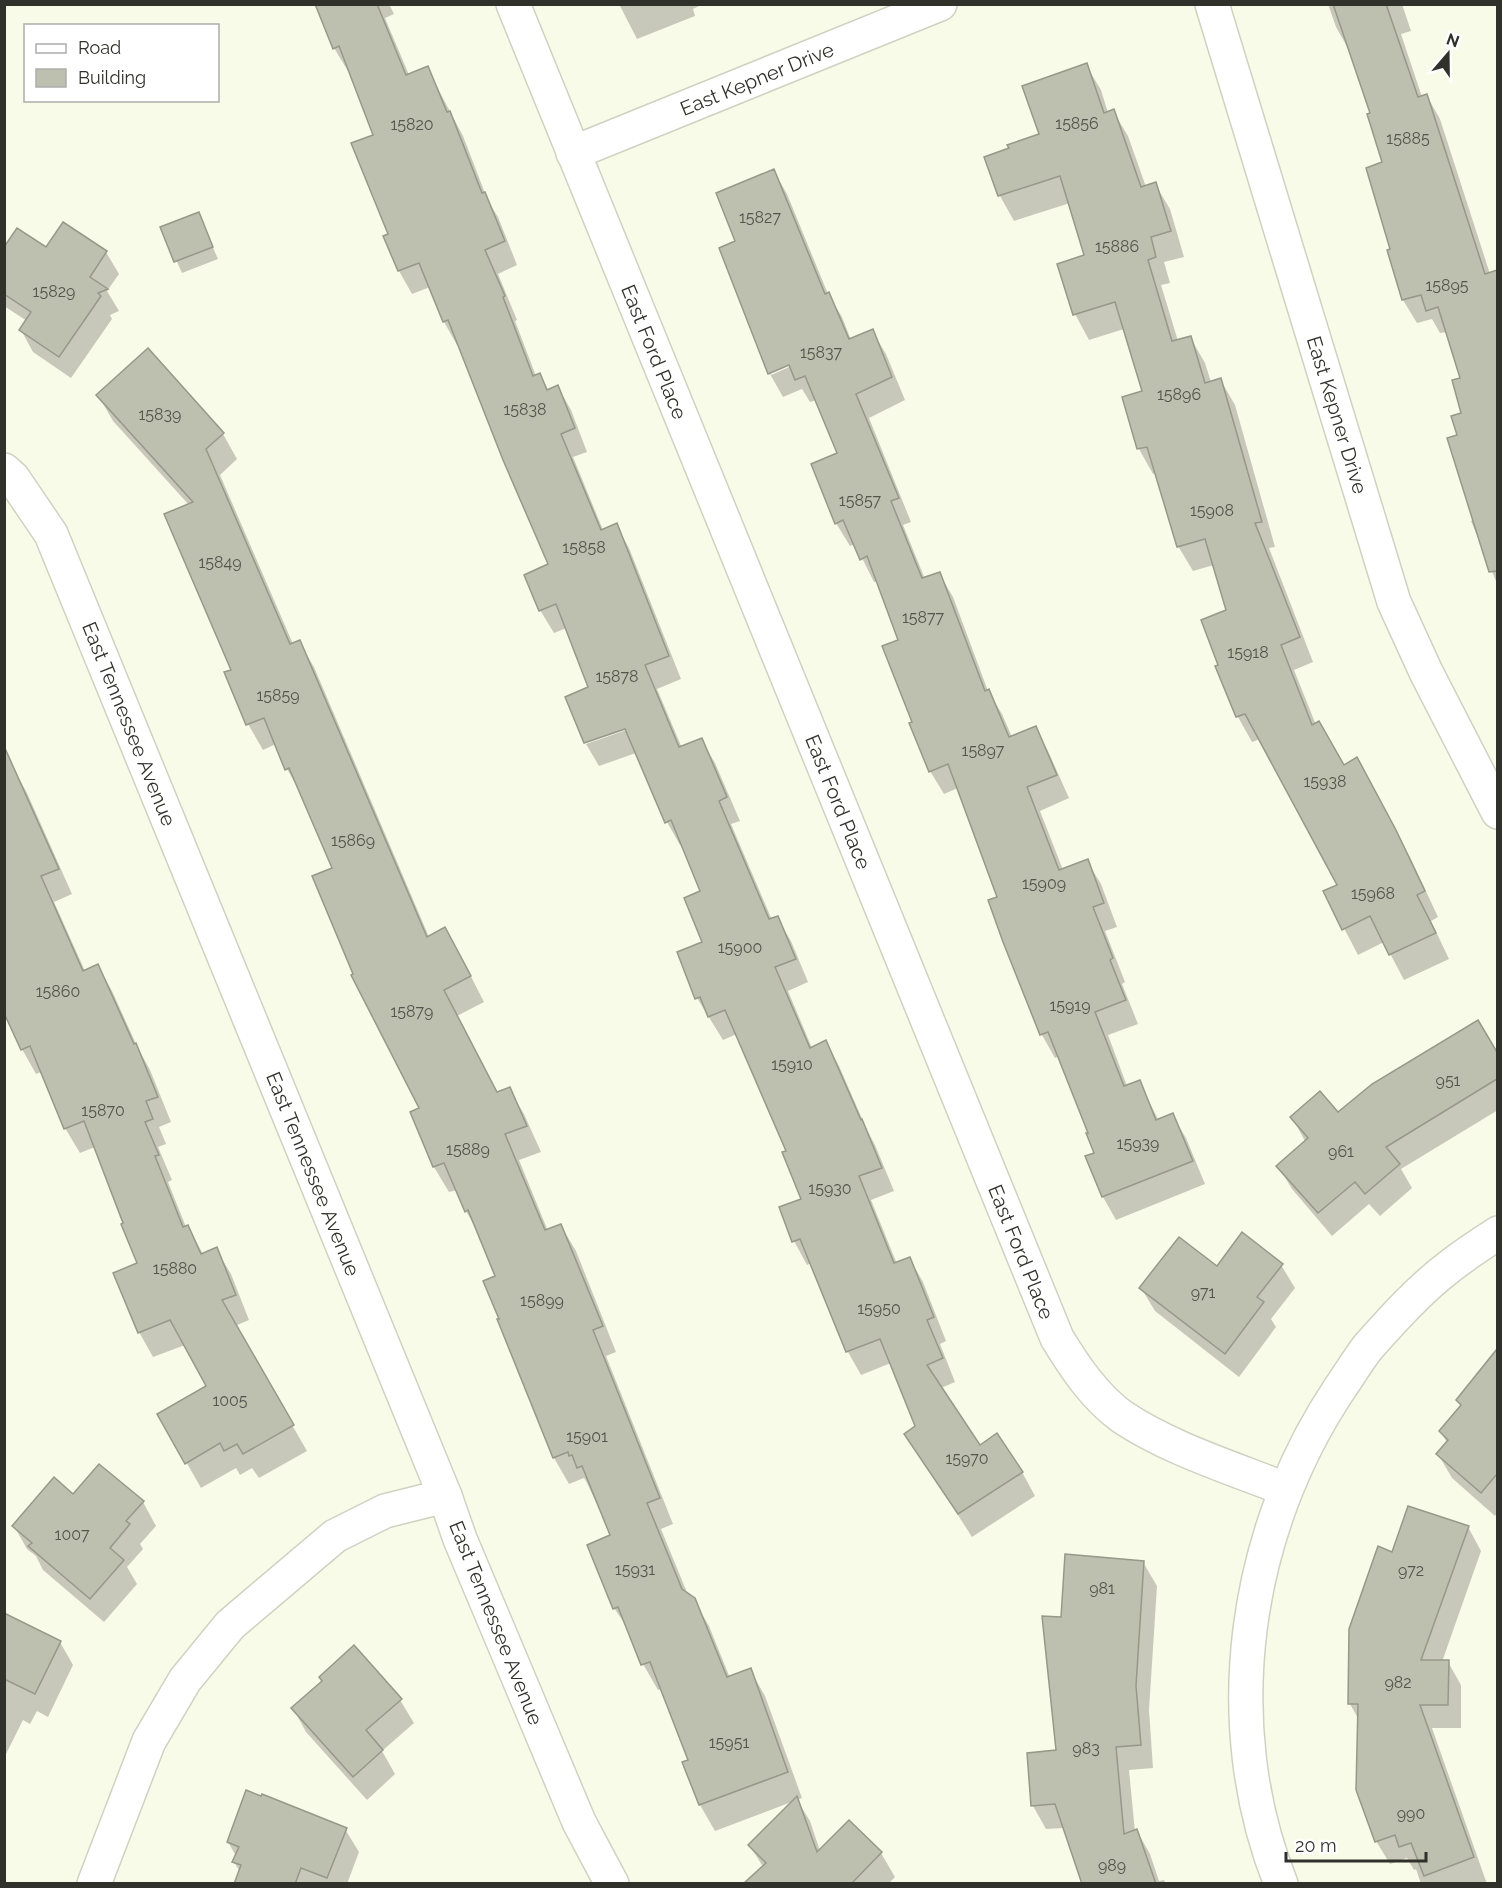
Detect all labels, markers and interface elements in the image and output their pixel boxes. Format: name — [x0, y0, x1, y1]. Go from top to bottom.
legend — [24, 24, 219, 102]
north arrow — [1418, 24, 1478, 84]
text: N — [1444, 29, 1462, 51]
text: Road — [78, 37, 121, 58]
street label: East Kepner Drive — [677, 37, 838, 121]
text: Building — [78, 67, 146, 88]
house number: 15856 — [1055, 114, 1099, 133]
house number: 15820 — [390, 115, 434, 134]
house number: 15885 — [1386, 129, 1430, 148]
house number: 15827 — [739, 208, 781, 227]
house number: 15886 — [1095, 237, 1139, 256]
house number: 15895 — [1425, 276, 1469, 295]
street label: East Ford Place — [616, 281, 692, 423]
house number: 15829 — [33, 282, 75, 301]
street label: East Kepner Drive — [1302, 333, 1372, 497]
house number: 15837 — [800, 343, 842, 362]
house number: 15896 — [1157, 385, 1201, 404]
house number: 15838 — [503, 400, 547, 419]
house number: 15839 — [139, 405, 181, 424]
house number: 15857 — [839, 491, 882, 510]
house number: 15908 — [1190, 501, 1234, 520]
house number: 15858 — [562, 538, 606, 557]
house number: 15849 — [198, 553, 242, 572]
house number: 15877 — [902, 608, 945, 627]
street label: East Tennessee Avenue — [77, 618, 181, 830]
house number: 15918 — [1227, 643, 1269, 662]
house number: 15878 — [595, 667, 639, 686]
house number: 15859 — [256, 686, 300, 705]
street label: East Ford Place — [800, 731, 876, 873]
house number: 15897 — [962, 741, 1005, 760]
house number: 15938 — [1304, 772, 1346, 791]
house number: 15869 — [331, 831, 375, 850]
house number: 15909 — [1022, 874, 1066, 893]
house number: 15968 — [1351, 884, 1395, 903]
house number: 15900 — [718, 938, 762, 957]
house number: 15860 — [36, 982, 80, 1001]
house number: 15919 — [1049, 996, 1091, 1015]
house number: 15879 — [391, 1002, 433, 1021]
house number: 15910 — [771, 1055, 813, 1074]
street label: East Tennessee Avenue — [261, 1068, 365, 1280]
house number: 951 — [1436, 1071, 1461, 1090]
house number: 15870 — [81, 1101, 125, 1120]
house number: 15939 — [1117, 1134, 1159, 1153]
house number: 15889 — [446, 1140, 490, 1159]
house number: 961 — [1328, 1142, 1354, 1161]
house number: 15930 — [808, 1179, 852, 1198]
street label: East Ford Place — [983, 1181, 1059, 1323]
house number: 15880 — [153, 1259, 197, 1278]
house number: 971 — [1191, 1283, 1215, 1302]
house number: 15899 — [520, 1291, 564, 1310]
house number: 15950 — [857, 1299, 901, 1318]
house number: 1005 — [212, 1391, 248, 1410]
house number: 15901 — [566, 1427, 608, 1446]
house number: 15970 — [945, 1449, 989, 1468]
street label: East Tennessee Avenue — [444, 1517, 548, 1729]
house number: 1007 — [55, 1525, 90, 1544]
house number: 15931 — [615, 1560, 655, 1579]
house number: 972 — [1398, 1561, 1424, 1580]
house number: 981 — [1089, 1579, 1115, 1598]
house number: 982 — [1384, 1673, 1412, 1692]
house number: 15951 — [709, 1733, 749, 1752]
house number: 983 — [1072, 1739, 1100, 1758]
house number: 990 — [1397, 1804, 1425, 1823]
scale bar — [1286, 1825, 1426, 1863]
text: 20 m — [1295, 1835, 1337, 1856]
house number: 989 — [1098, 1856, 1126, 1875]

